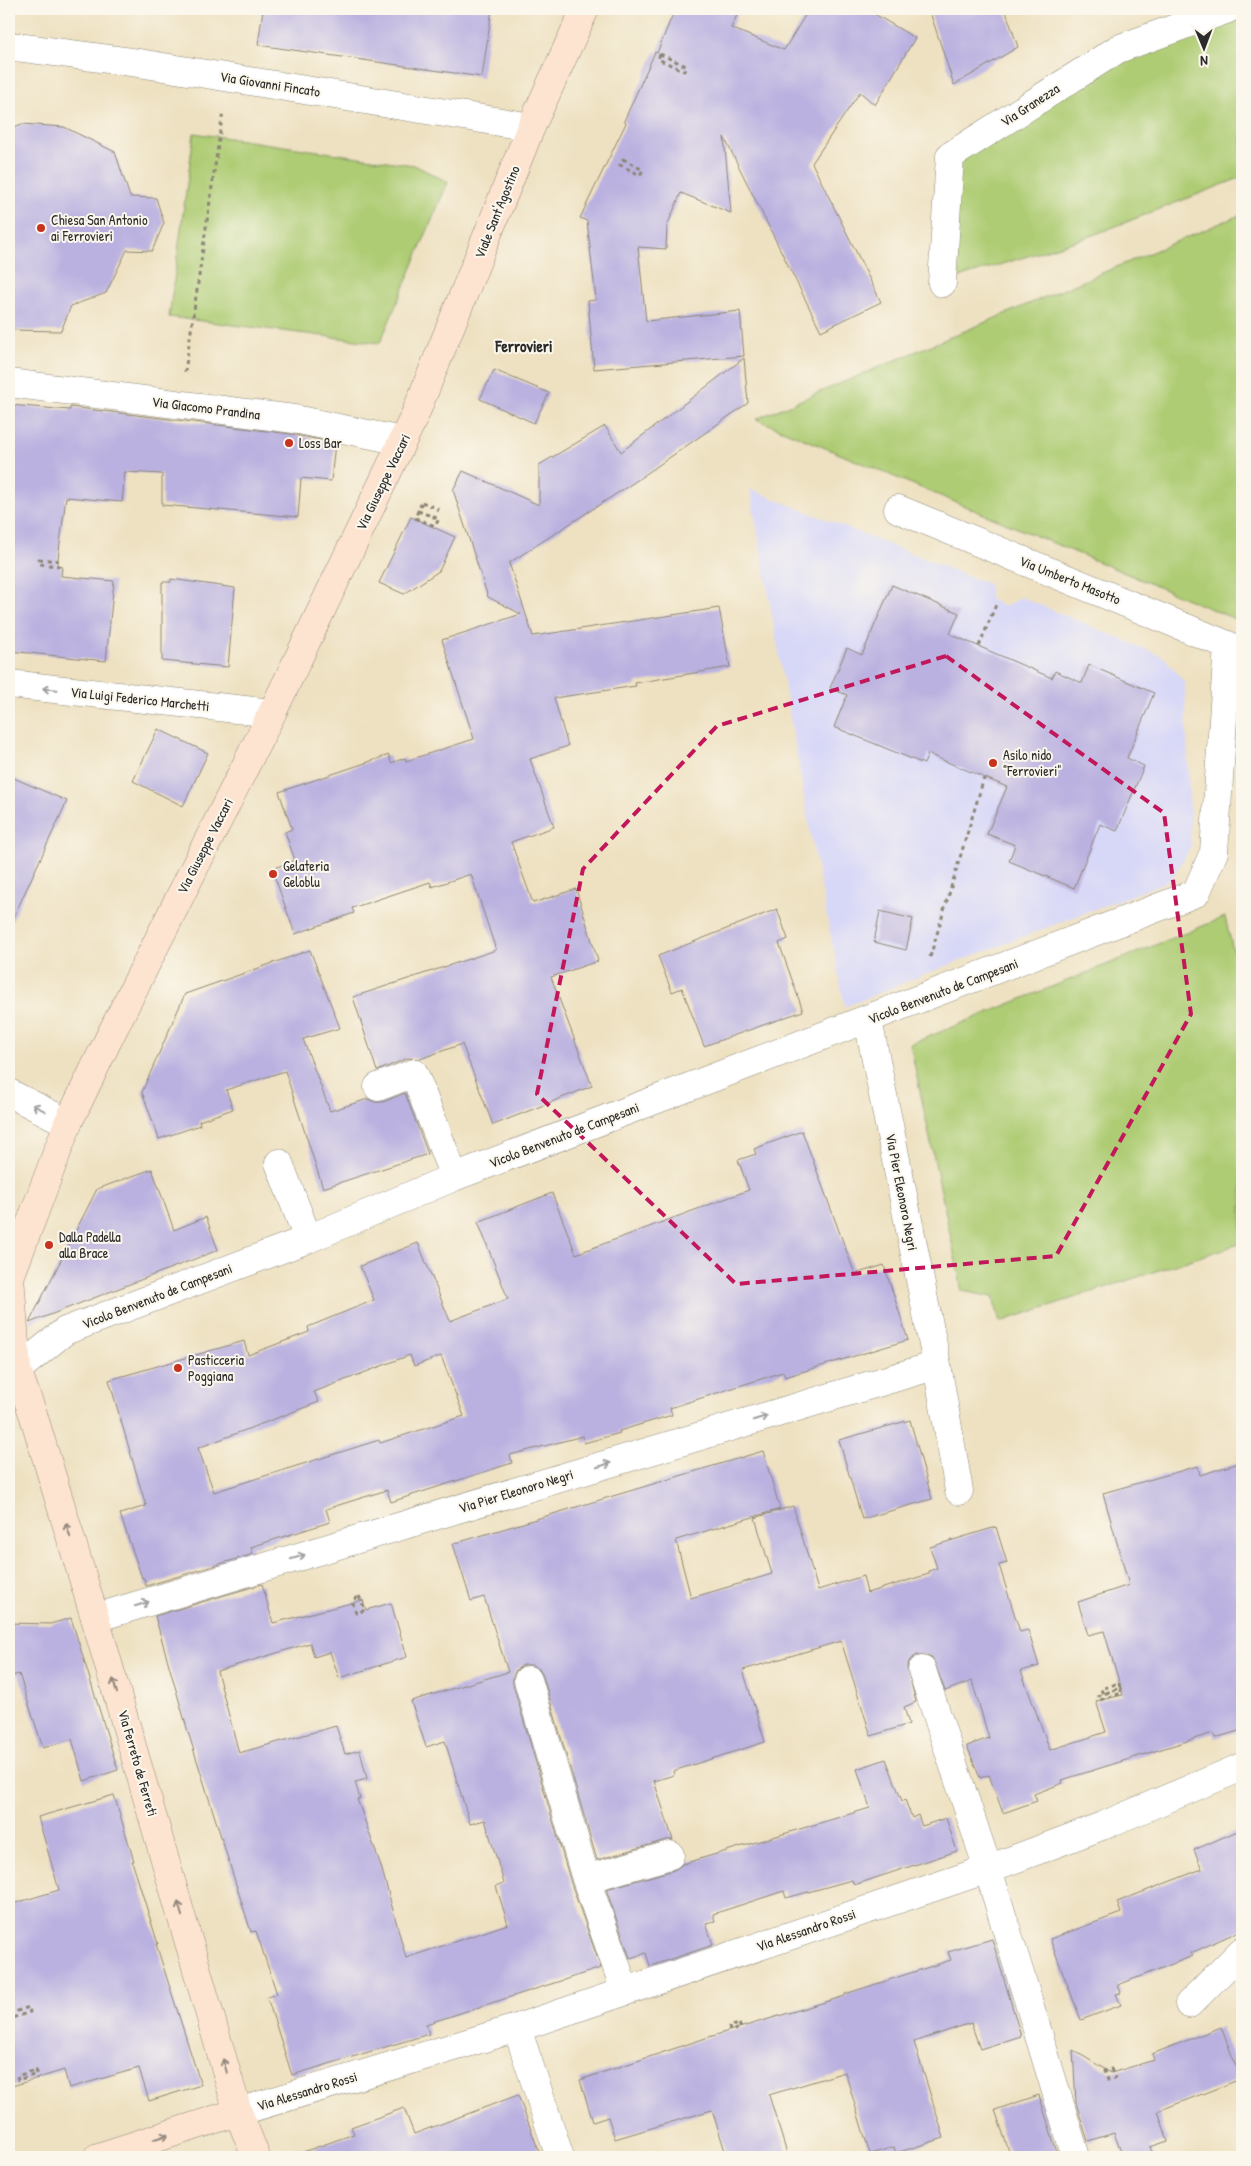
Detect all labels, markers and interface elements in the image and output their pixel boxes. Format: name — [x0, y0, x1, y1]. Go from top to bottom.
north arrow — [1178, 22, 1228, 72]
text: N — [1200, 52, 1208, 71]
street label: Via Giovanni Fincato — [219, 66, 322, 101]
street label: Via Granezza — [997, 78, 1063, 131]
street label: Viale Sant'Agostino — [469, 162, 525, 261]
place label: Chiesa San Antonio ai Ferrovieri — [51, 210, 148, 245]
marker: Chiesa San Antonio ai Ferrovieri — [35, 222, 47, 234]
district label: Ferrovieri — [494, 335, 553, 357]
street label: Via Giacomo Prandina — [151, 391, 262, 424]
street label: Via Giuseppe Vaccari — [351, 430, 415, 534]
place label: Loss Bar — [299, 433, 342, 452]
marker: Loss Bar — [283, 437, 295, 449]
street label: Via Umberto Masotto — [1017, 551, 1124, 609]
street label: Via Luigi Federico Marchetti — [69, 682, 211, 716]
one-way arrow — [42, 684, 58, 694]
place label: Asilo nido "Ferrovieri" — [1003, 745, 1062, 780]
marker: Asilo nido "Ferrovieri" — [987, 757, 999, 769]
street label: Via Giuseppe Vaccari — [172, 795, 238, 897]
place label: Gelateria Geloblu — [283, 856, 329, 891]
marker: Gelateria Geloblu — [267, 868, 279, 880]
street label: Vicolo Benvenuto de Campesani — [865, 953, 1021, 1029]
street label: Vicolo Benvenuto de Campesani — [486, 1097, 642, 1173]
one-way arrow — [31, 1103, 46, 1113]
street label: Via Pier Eleonoro Negri — [881, 1132, 923, 1252]
place label: Dalla Padella alla Brace — [59, 1227, 121, 1262]
marker: Dalla Padella alla Brace — [43, 1239, 55, 1251]
street label: Vicolo Benvenuto de Campesani — [79, 1258, 235, 1334]
place label: Pasticceria Poggiana — [188, 1350, 245, 1386]
marker: Pasticceria Poggiana — [172, 1362, 184, 1374]
one-way arrow — [751, 1413, 767, 1423]
one-way arrow — [596, 1460, 612, 1469]
street label: Via Pier Eleonoro Negri — [456, 1464, 576, 1518]
one-way arrow — [63, 1523, 73, 1539]
one-way arrow — [289, 1552, 305, 1562]
one-way arrow — [134, 1598, 150, 1608]
one-way arrow — [110, 1678, 120, 1694]
street label: Via Ferreto de Ferreti — [114, 1707, 163, 1818]
one-way arrow — [175, 1902, 185, 1918]
street label: Via Alessandro Rossi — [754, 1904, 858, 1955]
one-way arrow — [219, 2058, 229, 2074]
street label: Via Alessandro Rossi — [254, 2066, 359, 2115]
one-way arrow — [152, 2132, 168, 2141]

